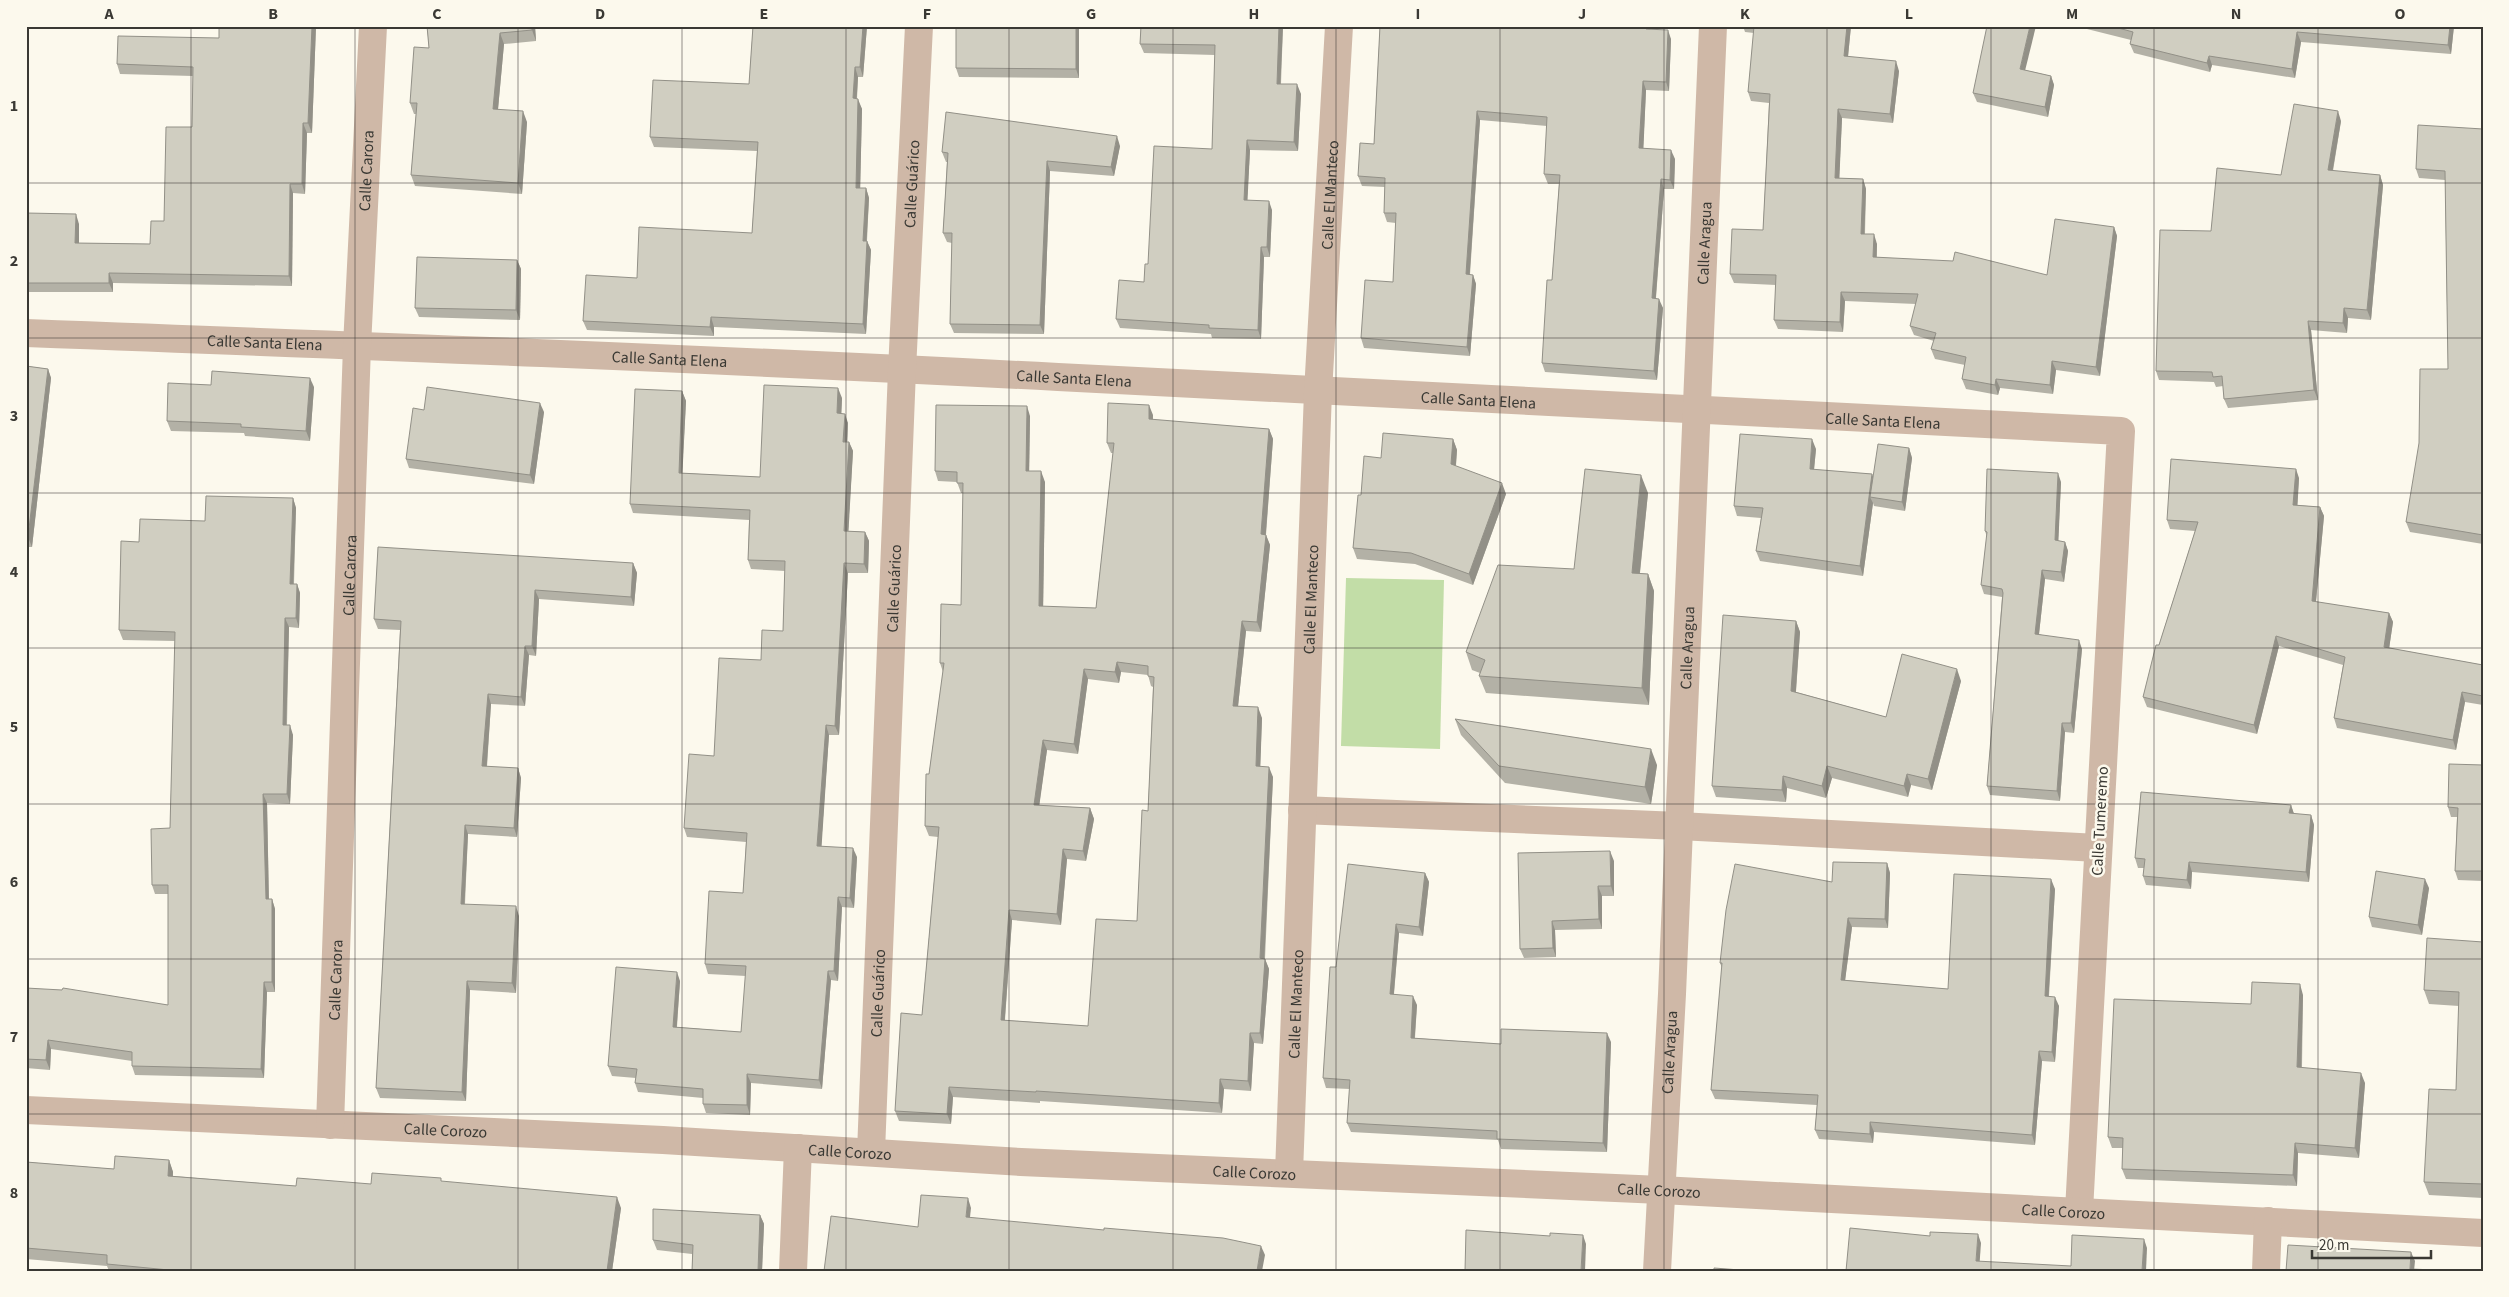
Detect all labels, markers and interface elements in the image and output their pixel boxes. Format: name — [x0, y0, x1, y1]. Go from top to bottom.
text: A — [103, 3, 114, 25]
text: B — [268, 3, 278, 25]
text: C — [432, 3, 442, 25]
text: D — [595, 3, 605, 25]
text: E — [760, 3, 768, 25]
text: F — [923, 3, 931, 25]
text: G — [1086, 3, 1096, 25]
text: H — [1249, 3, 1259, 25]
text: I — [1416, 3, 1420, 25]
text: J — [1578, 3, 1586, 25]
text: K — [1740, 3, 1750, 25]
text: L — [1905, 3, 1913, 25]
text: M — [2066, 3, 2078, 25]
text: N — [2231, 3, 2241, 25]
text: O — [2395, 3, 2406, 25]
text: 1 — [10, 95, 18, 117]
street label: Calle Carora — [354, 130, 380, 212]
street label: Calle Guárico — [899, 139, 925, 229]
street label: Calle El Manteco — [1316, 140, 1344, 250]
street label: Calle Aragua — [1692, 201, 1718, 285]
text: 2 — [10, 250, 18, 272]
street label: Calle Santa Elena — [207, 330, 323, 356]
street label: Calle Santa Elena — [611, 346, 728, 373]
street label: Calle Santa Elena — [1016, 365, 1132, 393]
street label: Calle Santa Elena — [1420, 387, 1537, 415]
text: 3 — [10, 405, 18, 427]
street label: Calle Santa Elena — [1825, 407, 1941, 435]
street label: Calle Carora — [338, 534, 362, 616]
street label: Calle Guárico — [882, 544, 907, 633]
street label: Calle El Manteco — [1298, 544, 1324, 655]
text: 4 — [10, 561, 19, 583]
street label: Calle Aragua — [1675, 606, 1700, 690]
text: 5 — [10, 716, 18, 738]
street label: Calle Tumeremo — [2086, 766, 2114, 876]
text: 6 — [10, 871, 18, 893]
street label: Calle Carora — [324, 939, 348, 1021]
street label: Calle Guárico — [866, 949, 891, 1038]
street label: Calle El Manteco — [1283, 949, 1309, 1059]
street label: Calle Aragua — [1657, 1010, 1683, 1095]
text: 7 — [10, 1026, 18, 1048]
street label: Calle Corozo — [403, 1118, 488, 1144]
street label: Calle Corozo — [807, 1139, 892, 1166]
street label: Calle Corozo — [1212, 1160, 1297, 1186]
street label: Calle Corozo — [1617, 1178, 1701, 1204]
text: 8 — [10, 1182, 18, 1204]
street label: Calle Corozo — [2021, 1199, 2106, 1225]
scale bar — [2312, 1227, 2430, 1259]
text: 20 m — [2319, 1235, 2349, 1256]

